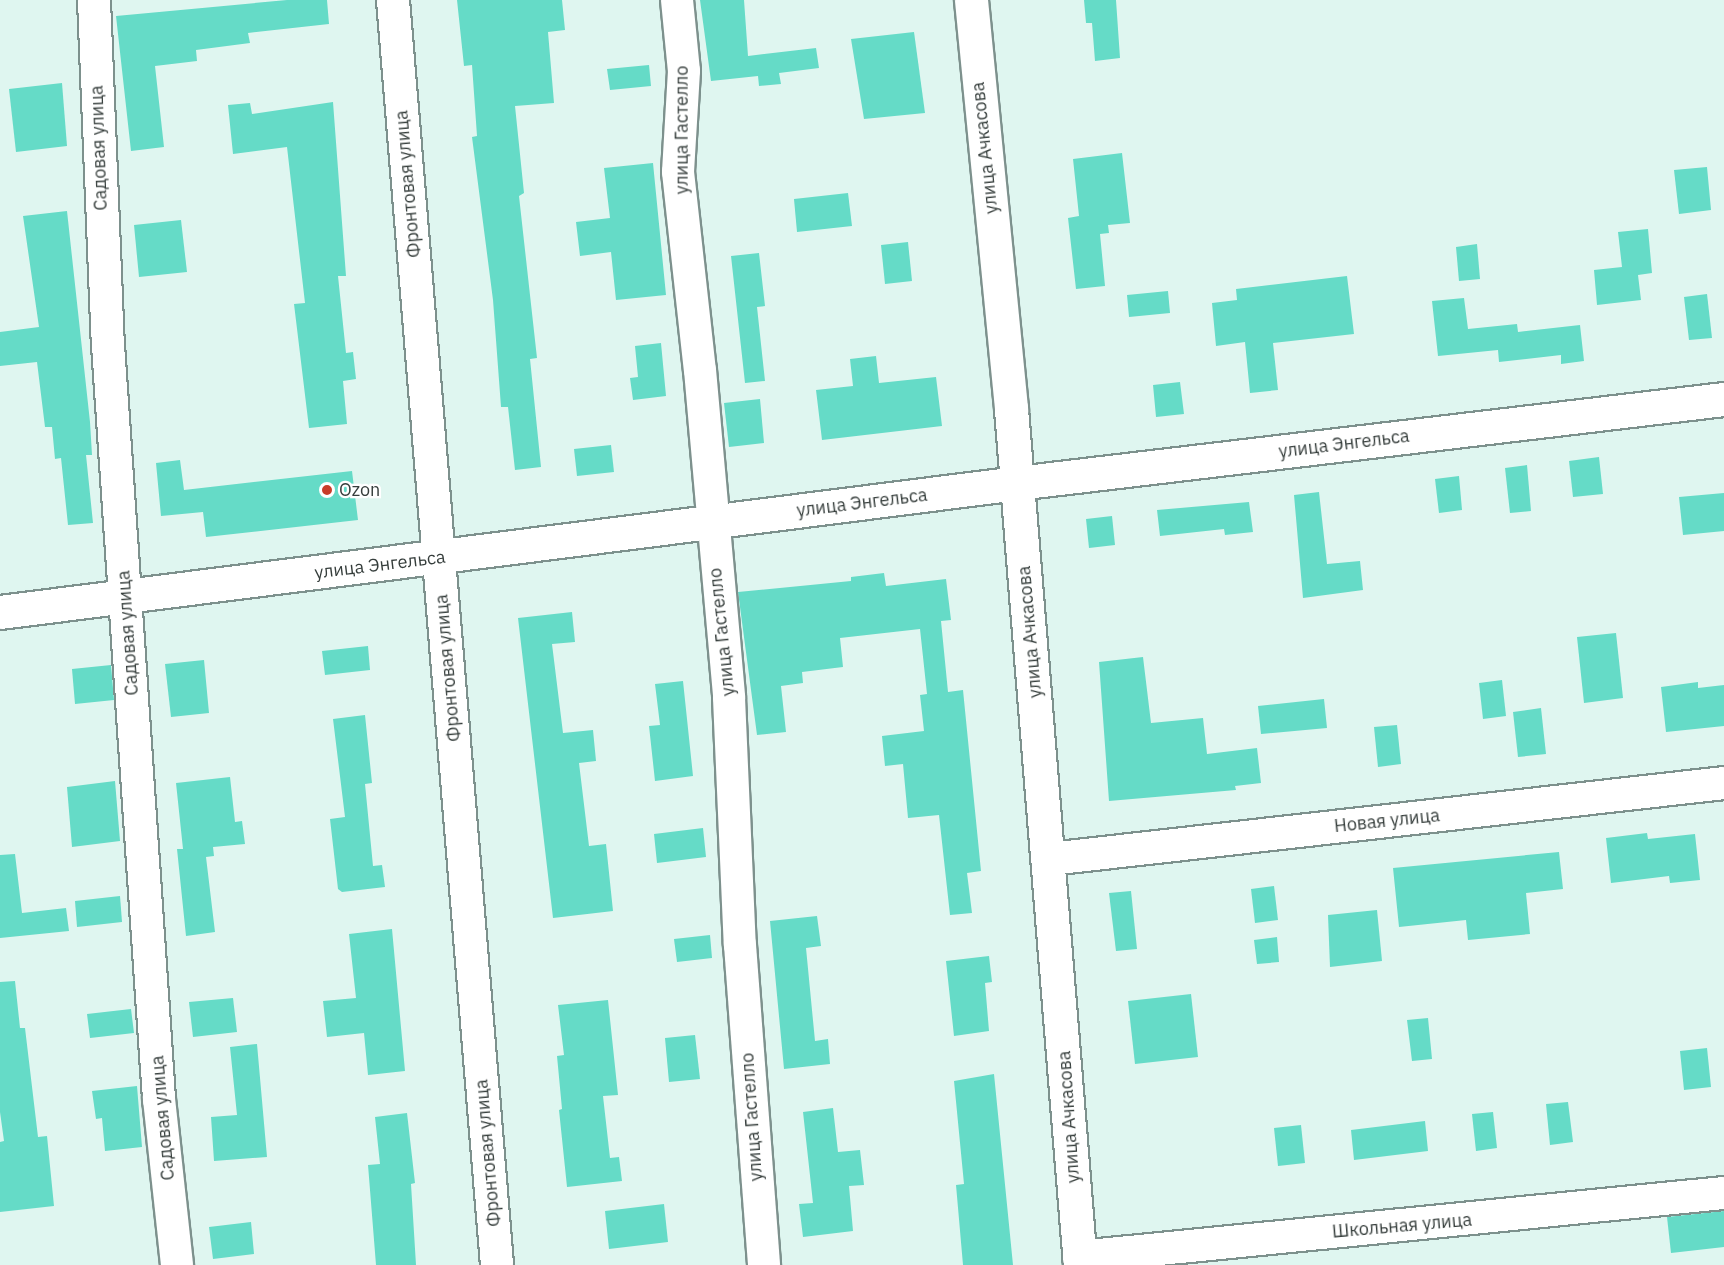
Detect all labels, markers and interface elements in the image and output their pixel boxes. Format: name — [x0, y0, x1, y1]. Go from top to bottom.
street label: улица Гастелло — [671, 66, 693, 194]
street label: улица Ачкасова — [967, 81, 1003, 215]
street label: Садовая улица — [86, 85, 112, 211]
street label: Фронтовая улица — [391, 109, 425, 259]
street label: улица Энгельса — [1277, 425, 1411, 463]
place label: Ozon — [339, 479, 380, 501]
marker: Ozon — [320, 483, 334, 497]
street label: улица Энгельса — [795, 484, 929, 522]
street label: улица Энгельса — [313, 546, 447, 584]
street label: улица Ачкасова — [1013, 565, 1047, 699]
street label: улица Гастелло — [705, 567, 739, 697]
street label: Садовая улица — [113, 570, 143, 696]
street label: Фронтовая улица — [431, 593, 465, 743]
street label: Новая улица — [1333, 805, 1441, 837]
street label: улица Ачкасова — [1054, 1050, 1084, 1184]
street label: улица Гастелло — [737, 1052, 767, 1182]
street label: Садовая улица — [147, 1055, 179, 1181]
street label: Фронтовая улица — [471, 1078, 505, 1228]
street label: Школьная улица — [1331, 1209, 1473, 1243]

